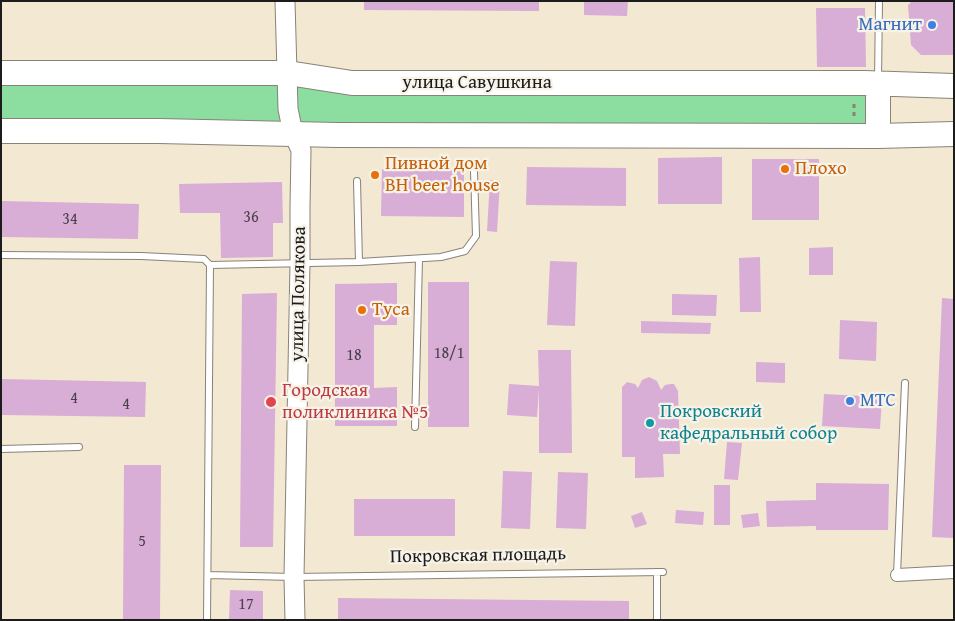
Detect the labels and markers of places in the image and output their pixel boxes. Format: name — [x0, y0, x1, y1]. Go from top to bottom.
place label: Магнит — [859, 14, 922, 36]
marker: Магнит — [926, 19, 938, 31]
place label: Пивной дом BH beer house — [385, 153, 499, 197]
place label: Плохо — [795, 158, 847, 180]
marker: Плохо — [779, 163, 791, 175]
marker: Пивной дом BH beer house — [369, 169, 381, 181]
place label: Туса — [372, 299, 410, 321]
marker: Туса — [356, 304, 368, 316]
place label: Городская поликлиника №5 — [282, 380, 428, 424]
place label: МТС — [860, 390, 896, 412]
marker: Городская поликлиника №5 — [264, 395, 278, 409]
marker: МТС — [844, 395, 856, 407]
place label: Покровский кафедральный собор — [660, 401, 837, 445]
marker: Покровский кафедральный собор — [644, 417, 656, 429]

